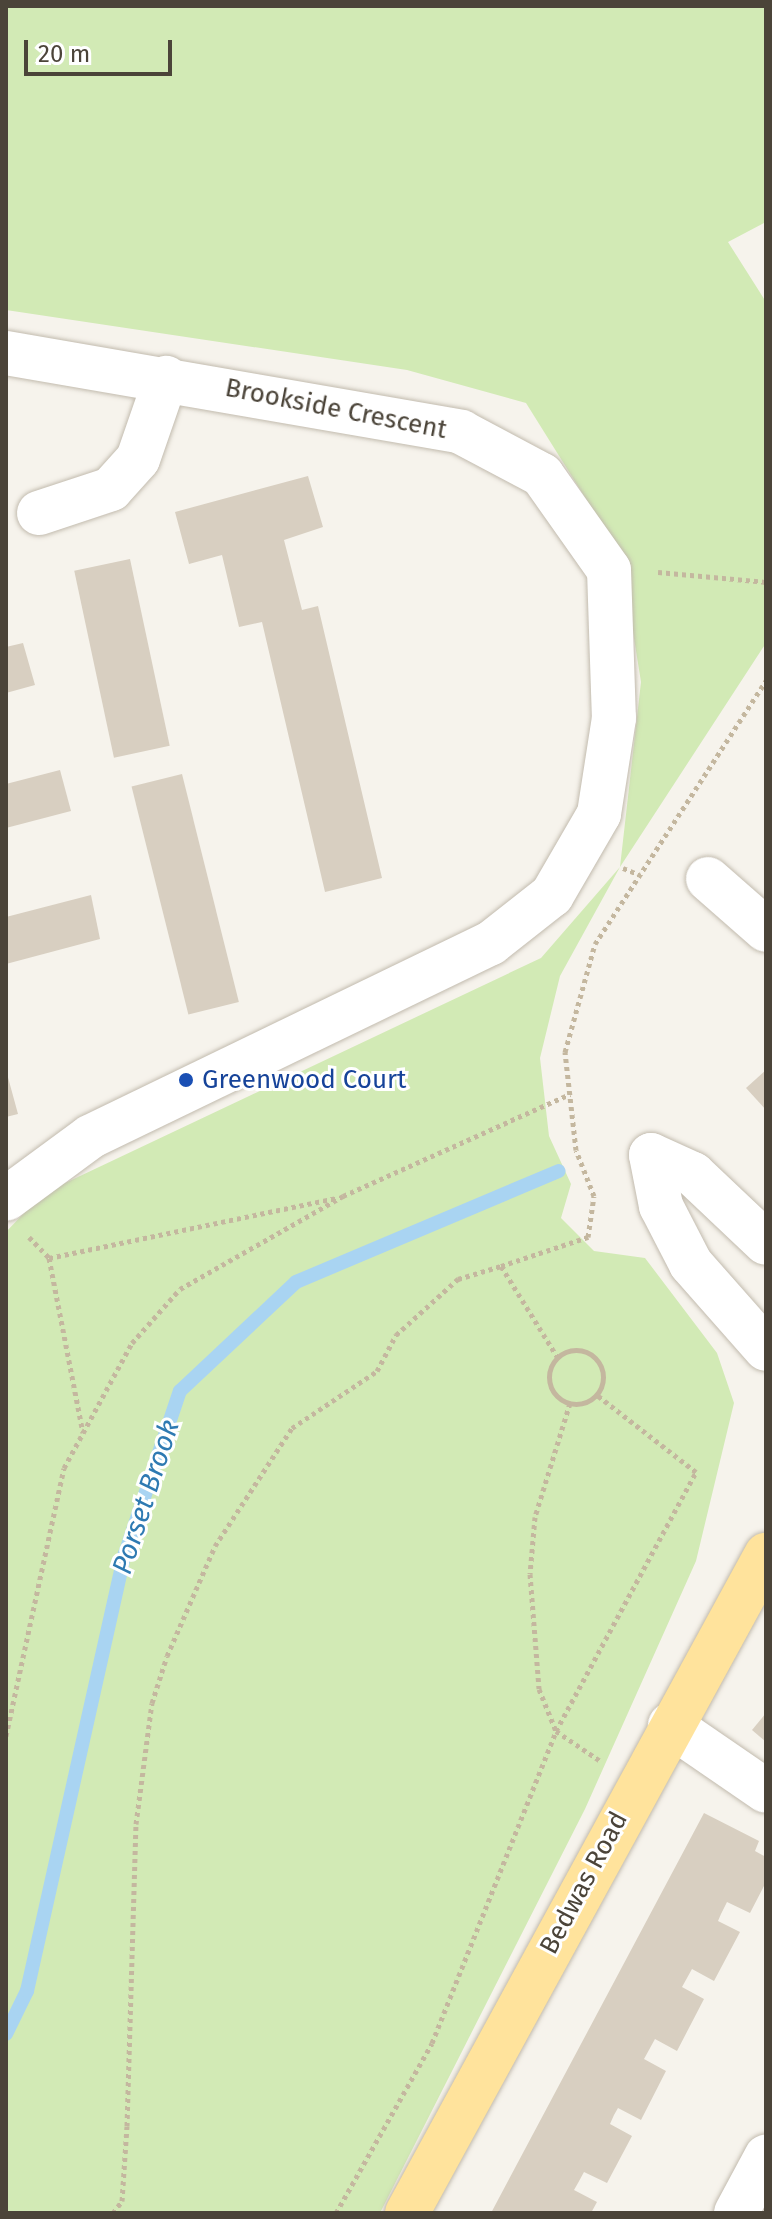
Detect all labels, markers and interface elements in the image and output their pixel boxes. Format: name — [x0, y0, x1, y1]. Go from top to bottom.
scale bar — [28, 24, 176, 74]
text: 20 m — [38, 40, 90, 68]
street label: Brookside Crescent — [223, 372, 449, 446]
place label: Greenwood Court — [202, 1064, 406, 1096]
marker: Greenwood Court — [177, 1071, 195, 1089]
water label: Porset Brook — [105, 1415, 187, 1579]
street label: Bedwas Road — [533, 1806, 635, 1960]

